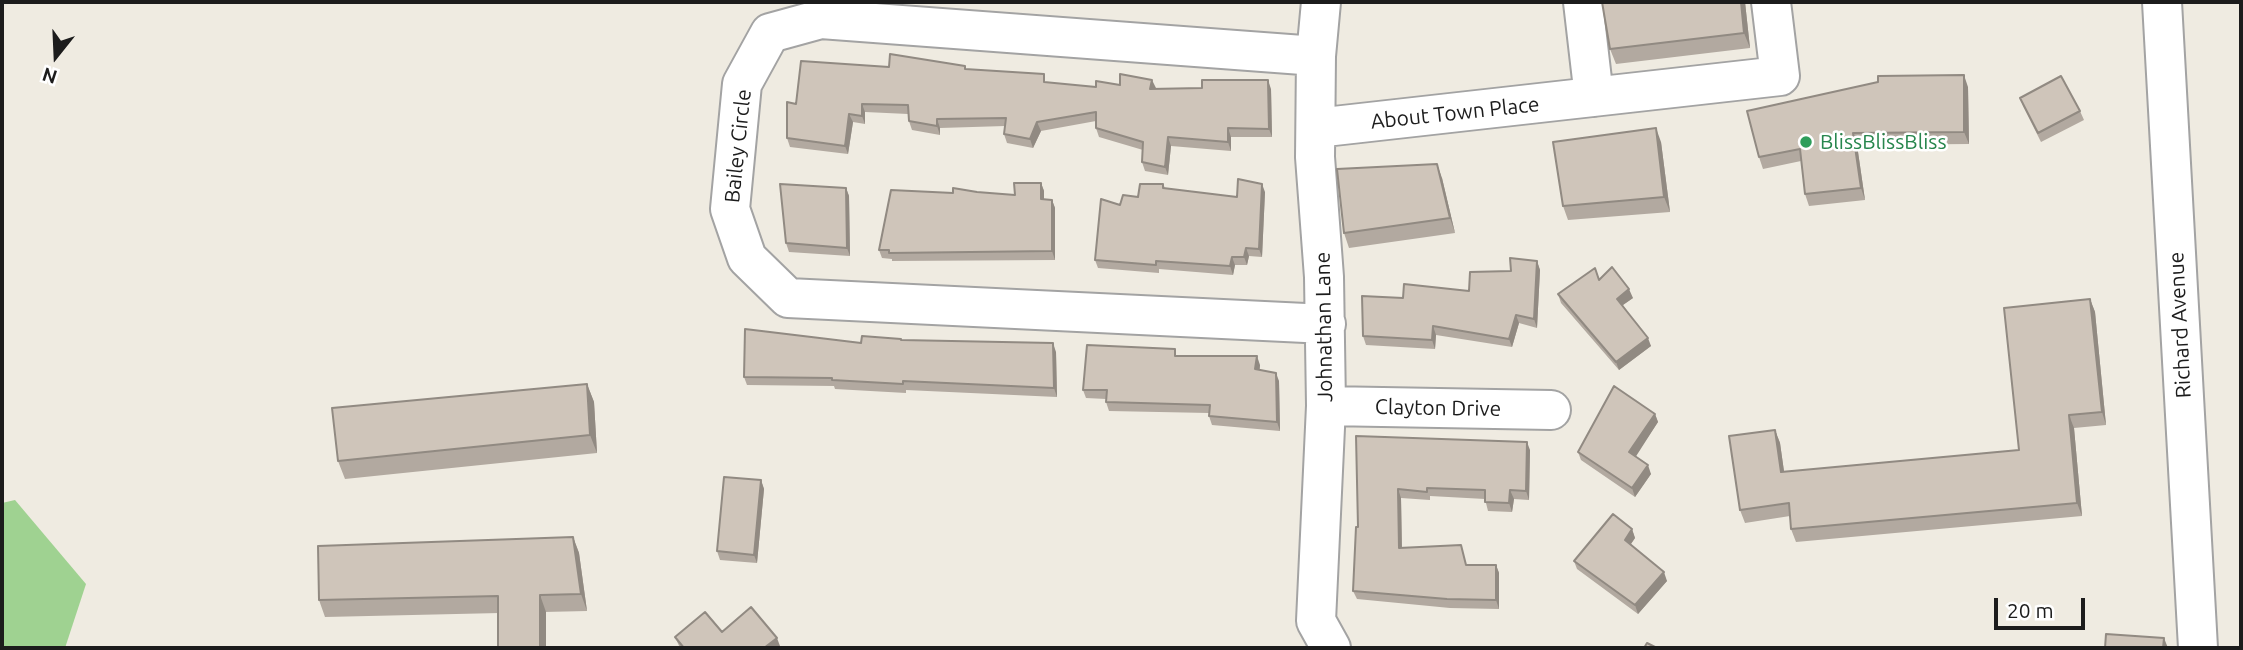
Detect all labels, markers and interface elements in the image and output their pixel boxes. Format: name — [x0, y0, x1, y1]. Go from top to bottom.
north arrow — [21, 21, 91, 91]
text: N — [39, 63, 60, 89]
street label: Bailey Circle — [720, 88, 756, 204]
street label: About Town Place — [1369, 92, 1541, 134]
place label: BlissBlissBliss — [1820, 129, 1947, 155]
marker: BlissBlissBliss — [1798, 134, 1814, 150]
street label: Richard Avenue — [2164, 251, 2196, 399]
street label: Johnathan Lane — [1310, 252, 1338, 402]
street label: Clayton Drive — [1375, 394, 1501, 422]
scale bar — [1998, 584, 2089, 628]
text: 20 m — [2007, 598, 2054, 622]

